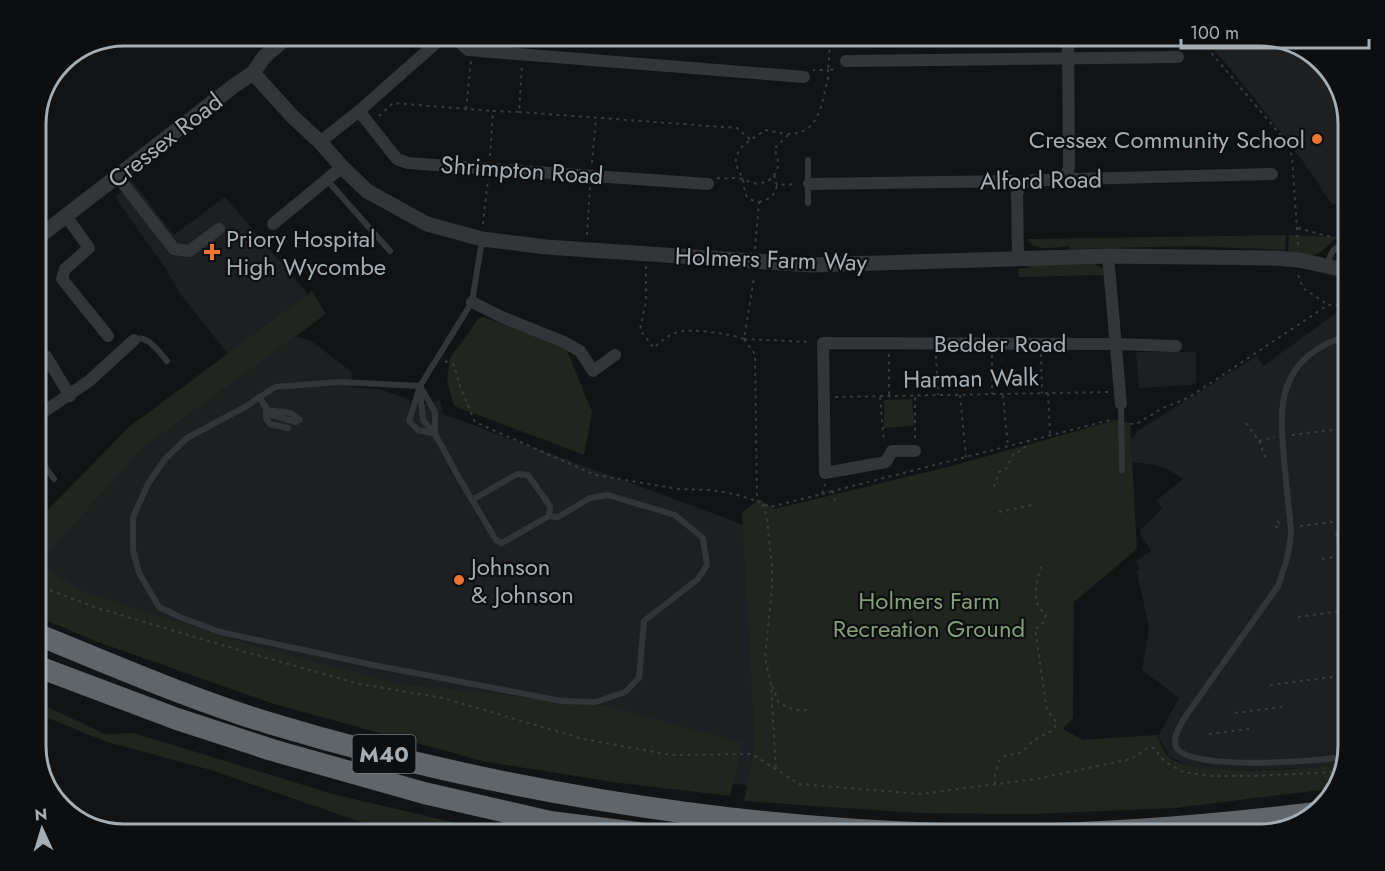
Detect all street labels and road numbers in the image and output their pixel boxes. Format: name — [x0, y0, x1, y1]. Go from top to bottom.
street label: Cressex Road — [100, 84, 230, 196]
street label: Shrimpton Road — [439, 147, 605, 193]
street label: Alford Road — [980, 161, 1102, 199]
street label: Holmers Farm Way — [674, 238, 868, 280]
street label: Bedder Road — [934, 326, 1066, 361]
street label: Harman Walk — [903, 359, 1040, 397]
road number: M40 — [352, 735, 416, 773]

